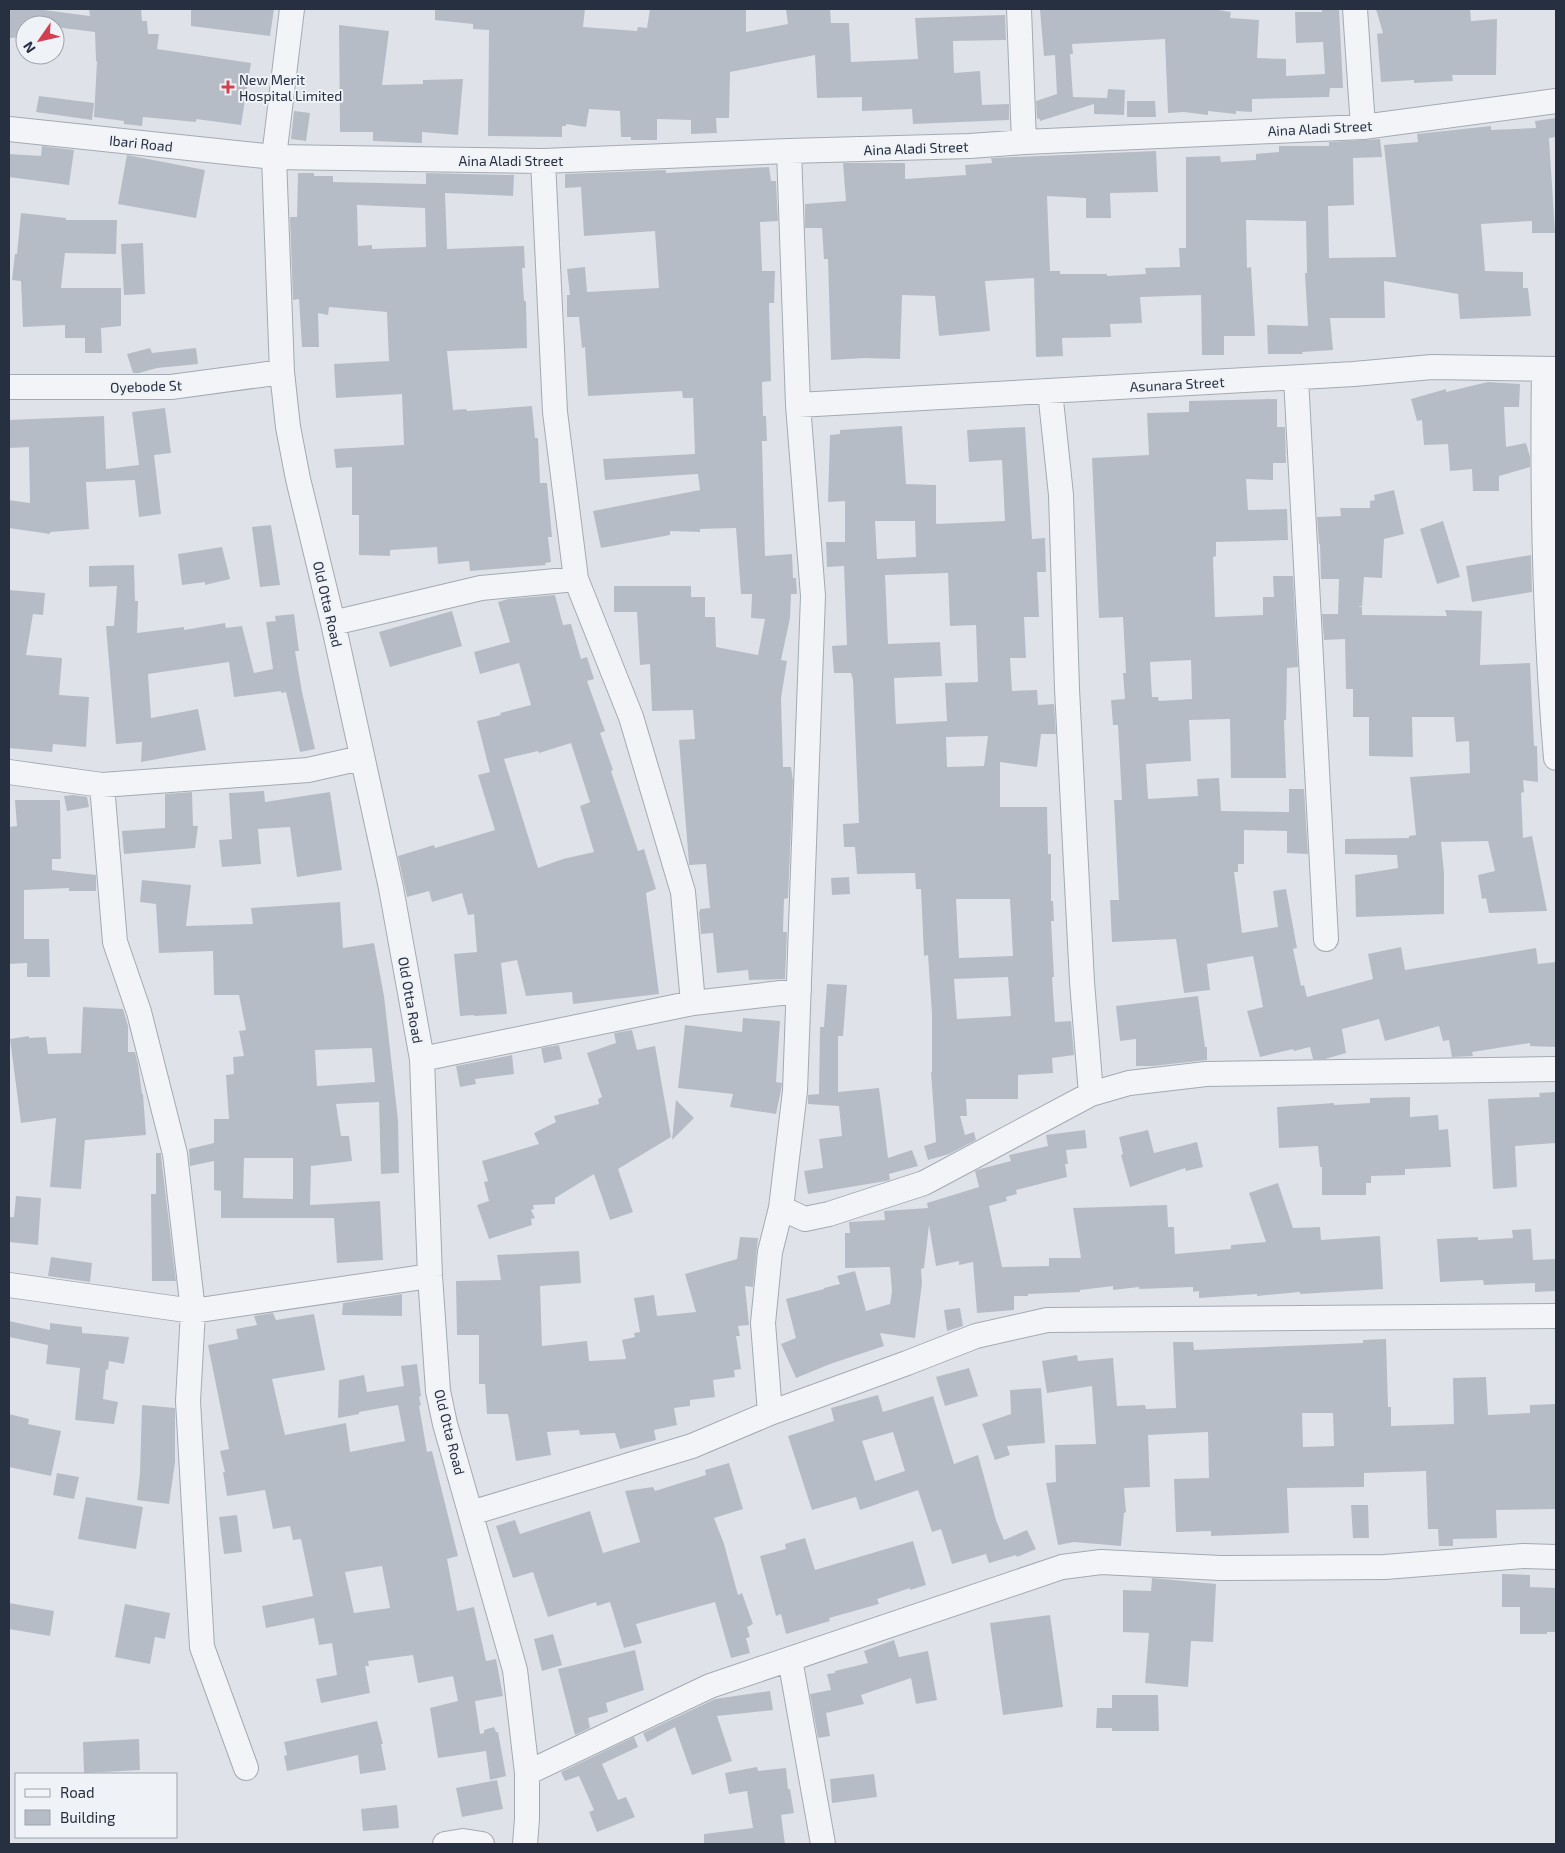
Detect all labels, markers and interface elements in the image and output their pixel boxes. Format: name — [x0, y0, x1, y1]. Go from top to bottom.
north arrow — [15, 15, 65, 65]
text: N — [19, 39, 39, 56]
place label: New Merit Hospital Limited — [239, 71, 342, 104]
marker: New Merit Hospital Limited — [221, 80, 235, 94]
street label: Aina Aladi Street — [1267, 117, 1373, 139]
street label: Ibari Road — [108, 131, 174, 155]
street label: Aina Aladi Street — [863, 138, 969, 158]
street label: Aina Aladi Street — [459, 152, 563, 169]
street label: Asunara Street — [1129, 373, 1225, 395]
street label: Oyebode St — [110, 376, 182, 396]
street label: Old Otta Road — [310, 559, 346, 649]
street label: Old Otta Road — [395, 955, 427, 1045]
street label: Old Otta Road — [431, 1387, 469, 1477]
legend — [15, 1773, 178, 1838]
text: Road — [60, 1783, 95, 1801]
text: Building — [60, 1808, 116, 1826]

